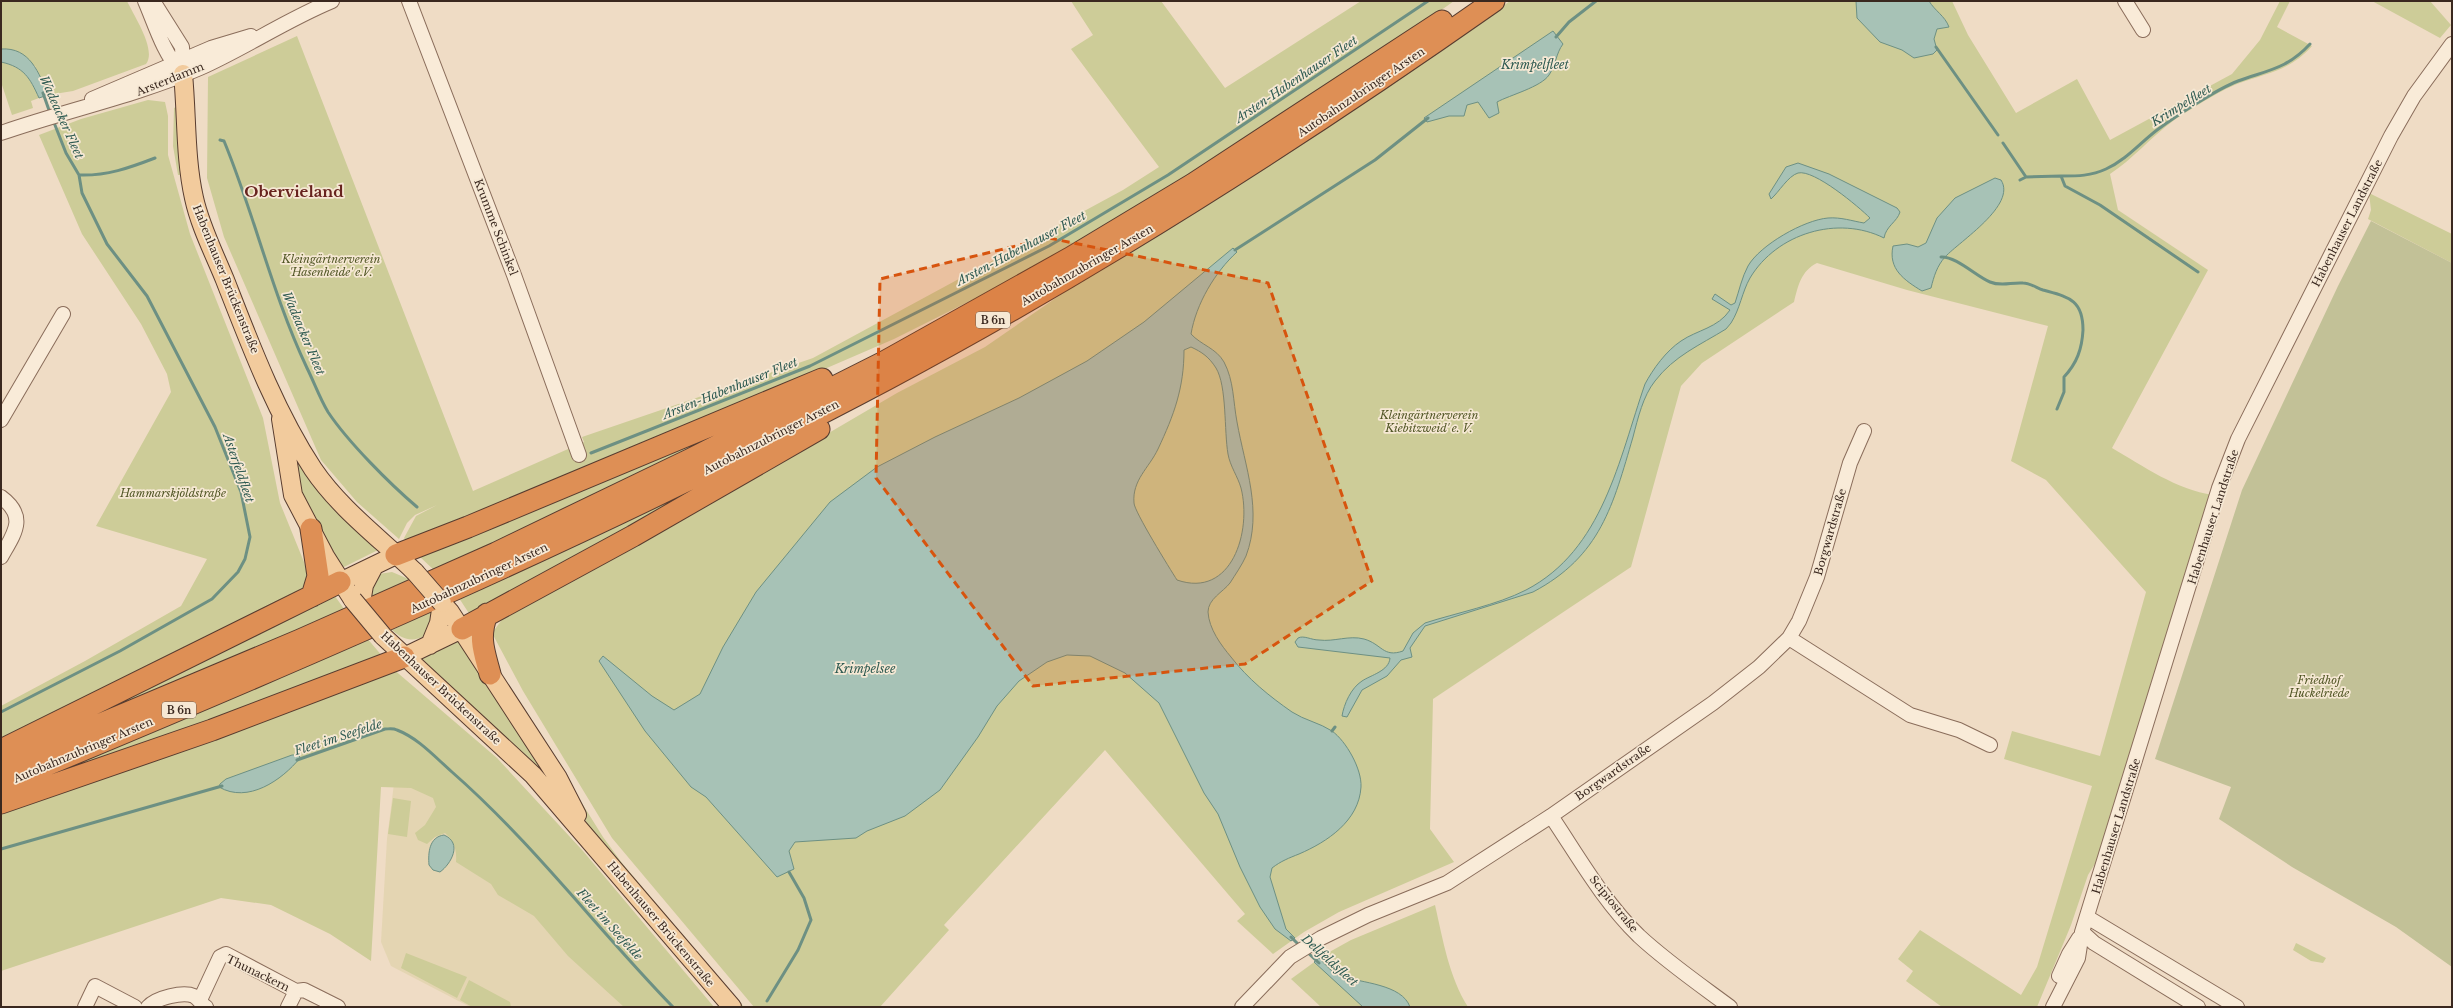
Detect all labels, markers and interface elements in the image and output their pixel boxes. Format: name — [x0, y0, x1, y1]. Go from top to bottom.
water label: Arsten-Habenhauser Fleet — [1230, 32, 1361, 127]
street label: Autobahnzubringer Arsten — [1294, 44, 1427, 140]
water label: Krimpelfleet — [1500, 57, 1570, 72]
street label: Arsterdamm — [133, 59, 206, 99]
water label: Wadeacker Fleet — [37, 73, 87, 162]
water label: Krimpelfleet — [2147, 80, 2214, 130]
street label: Habenhauser Landstraße — [2309, 157, 2385, 289]
street label: Krumme Schinkel — [471, 177, 521, 278]
district label: Obervieland — [244, 182, 344, 201]
street label: Habenhauser Brückenstraße — [190, 203, 262, 355]
water label: Arsten-Habenhauser Fleet — [952, 207, 1089, 289]
street label: Autobahnzubringer Arsten — [1018, 221, 1156, 309]
park label: Kleingärtnerverein 'Hasenheide' e.V. — [281, 252, 380, 279]
water label: Wadeacker Fleet — [280, 289, 329, 378]
road number: B 6n — [976, 312, 1010, 328]
water label: Arsten-Habenhauser Fleet — [658, 354, 800, 423]
street label: Autobahnzubringer Arsten — [700, 397, 841, 478]
park label: Kleingärtnerverein Kiebitzweid' e. V. — [1379, 408, 1478, 435]
water label: Asterfeldfleet — [220, 430, 258, 505]
street label: Habenhauser Landstraße — [2185, 448, 2241, 586]
park label: Hammarskjöldstraße — [119, 486, 226, 500]
street label: Borgwardstraße — [1811, 487, 1849, 577]
street label: Autobahnzubringer Arsten — [407, 540, 550, 616]
street label: Habenhauser Brückenstraße — [378, 629, 504, 747]
water label: Krimpelsee — [834, 661, 896, 676]
park label: Friedhof Huckelriede — [2288, 673, 2349, 700]
road number: B 6n — [162, 702, 196, 718]
street label: Autobahnzubringer Arsten — [10, 714, 155, 786]
water label: Fleet im Seefelde — [291, 716, 384, 759]
street label: Borgwardstraße — [1572, 741, 1654, 803]
street label: Habenhauser Landstraße — [2089, 756, 2143, 896]
street label: Habenhauser Brückenstraße — [604, 858, 718, 990]
street label: Scipiostraße — [1587, 873, 1641, 935]
water label: Fleet im Seefelde — [573, 884, 646, 963]
water label: Dellfeldsfleet — [1298, 930, 1362, 990]
street label: Thunackern — [224, 952, 292, 995]

